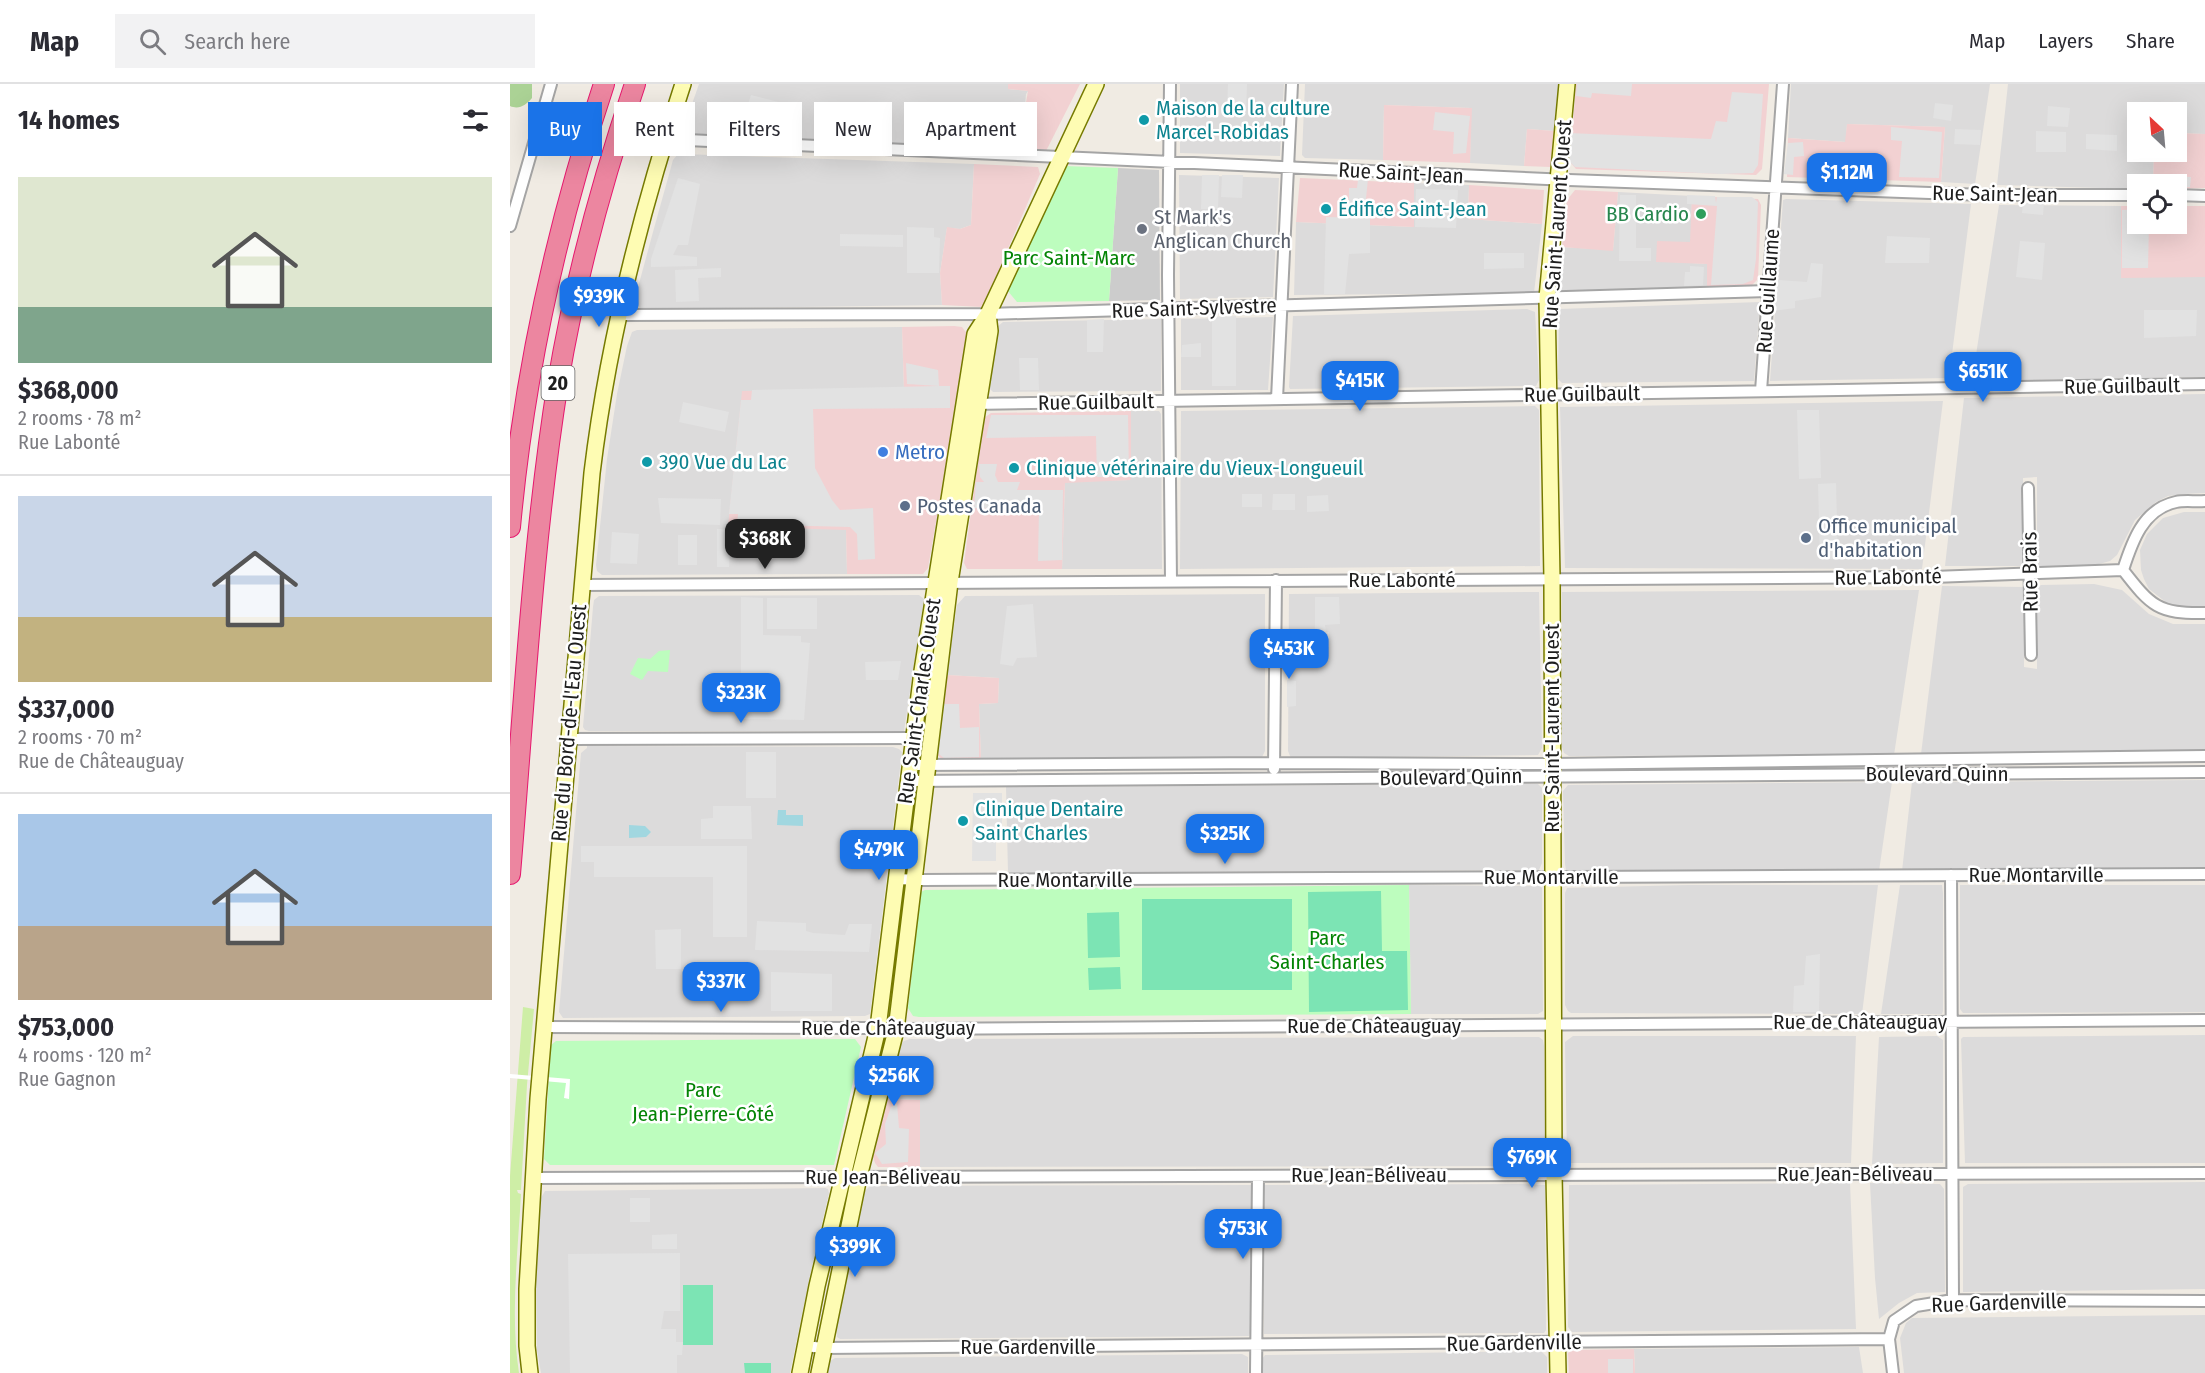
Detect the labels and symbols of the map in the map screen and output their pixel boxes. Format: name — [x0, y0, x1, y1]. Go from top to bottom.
place label: Maison de la culture Marcel-Robidas — [1156, 95, 1330, 145]
north arrow — [2127, 102, 2187, 162]
marker: Maison de la culture Marcel-Robidas — [1137, 113, 1151, 127]
street label: Rue Saint-Laurent Ouest — [1537, 119, 1577, 329]
pin: $1.12M — [1798, 153, 1896, 204]
street label: Rue Saint-Jean — [1338, 157, 1464, 189]
street label: Rue Saint-Jean — [1932, 180, 2058, 208]
place label: Édifice Saint-Jean — [1338, 196, 1487, 222]
place label: BB Cardio — [1606, 201, 1689, 227]
marker: Édifice Saint-Jean — [1319, 202, 1333, 216]
place label: St Mark's Anglican Church — [1154, 204, 1291, 254]
marker: BB Cardio — [1694, 207, 1708, 221]
marker: St Mark's Anglican Church — [1135, 222, 1149, 236]
street label: Rue Guillaume — [1751, 228, 1785, 354]
park label: Parc Saint-Marc — [1003, 245, 1135, 271]
pin: $939K — [557, 277, 641, 328]
street label: Rue Saint-Sylvestre — [1111, 292, 1277, 324]
pin: $651K — [1941, 352, 2025, 403]
pin: $415K — [1318, 361, 1402, 412]
road number: 20 — [542, 366, 574, 400]
street label: Rue Guilbault — [2064, 372, 2180, 400]
street label: Rue Guilbault — [1524, 380, 1640, 408]
street label: Rue Guilbault — [1038, 388, 1154, 416]
place label: Metro — [895, 439, 945, 465]
marker: Metro — [876, 445, 890, 459]
place label: 390 Vue du Lac — [659, 449, 787, 475]
marker: 390 Vue du Lac — [640, 455, 654, 469]
place label: Clinique vétérinaire du Vieux-Longueuil — [1026, 455, 1364, 481]
marker: Clinique vétérinaire du Vieux-Longueuil — [1007, 461, 1021, 475]
place label: Postes Canada — [917, 493, 1042, 519]
marker: Postes Canada — [898, 499, 912, 513]
place label: Office municipal d'habitation — [1818, 513, 1957, 563]
pin: $368K — [723, 519, 807, 570]
marker: Office municipal d'habitation — [1799, 531, 1813, 545]
street label: Rue Brais — [2016, 532, 2044, 612]
street label: Rue Labonté — [1834, 563, 1942, 591]
street label: Rue Labonté — [1348, 567, 1456, 593]
street label: Rue Saint-Charles Ouest — [892, 596, 946, 806]
street label: Rue du Bord-de-l'Eau Ouest — [546, 603, 592, 843]
street label: Rue Saint-Laurent Ouest — [1539, 623, 1565, 833]
pin: $453K — [1247, 629, 1331, 680]
pin: $323K — [699, 673, 783, 724]
street label: Boulevard Quinn — [1865, 761, 2009, 787]
street label: Boulevard Quinn — [1379, 763, 1523, 791]
place label: Clinique Dentaire Saint Charles — [975, 796, 1123, 846]
marker: Clinique Dentaire Saint Charles — [956, 814, 970, 828]
pin: $325K — [1183, 814, 1267, 865]
pin: $479K — [837, 830, 921, 881]
street label: Rue Montarville — [1968, 862, 2104, 888]
street label: Rue Montarville — [1483, 864, 1619, 890]
street label: Rue Montarville — [997, 867, 1133, 893]
park label: Parc Saint-Charles — [1270, 925, 1384, 975]
pin: $337K — [679, 962, 763, 1013]
street label: Rue de Châteauguay — [1773, 1009, 1948, 1035]
street label: Rue de Châteauguay — [1287, 1013, 1462, 1039]
street label: Rue de Châteauguay — [801, 1015, 976, 1041]
pin: $256K — [852, 1056, 936, 1107]
park label: Parc Jean-Pierre-Côté — [632, 1077, 774, 1127]
pin: $769K — [1490, 1138, 1574, 1189]
street label: Rue Jean-Béliveau — [1777, 1161, 1933, 1187]
street label: Rue Jean-Béliveau — [1291, 1162, 1447, 1188]
street label: Rue Jean-Béliveau — [805, 1164, 961, 1190]
pin: $753K — [1201, 1209, 1285, 1260]
pin: $399K — [813, 1227, 897, 1278]
street label: Rue Gardenville — [1931, 1288, 2067, 1318]
street label: Rue Gardenville — [1446, 1329, 1582, 1357]
street label: Rue Gardenville — [960, 1334, 1096, 1360]

